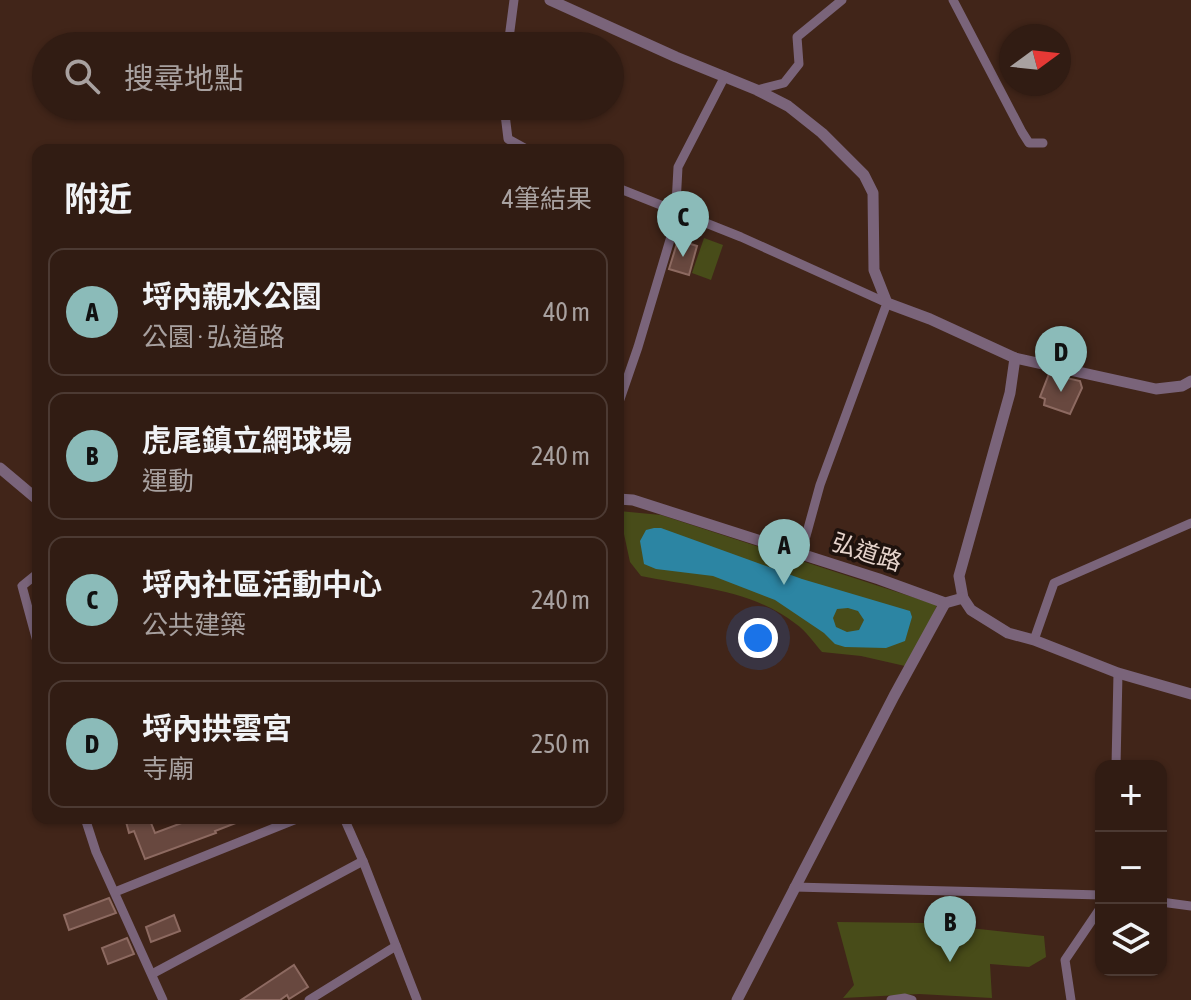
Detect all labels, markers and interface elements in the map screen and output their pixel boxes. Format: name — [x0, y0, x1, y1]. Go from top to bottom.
north arrow — [999, 24, 1071, 96]
search box — [32, 32, 624, 120]
icon: search — [60, 54, 104, 98]
text: 搜尋地點 — [124, 61, 244, 95]
text: 附近 — [64, 179, 132, 218]
text: 4筆結果 — [502, 184, 592, 214]
pin: C — [657, 191, 709, 257]
text: 埒內親水公園 — [142, 279, 322, 313]
text: A — [86, 297, 98, 327]
text: 40 m — [543, 297, 590, 327]
text: 公園 · 弘道路 — [142, 322, 285, 352]
pin: D — [1035, 326, 1087, 392]
text: 虎尾鎮立網球場 — [142, 423, 352, 457]
text: B — [86, 441, 98, 471]
text: 240 m — [531, 441, 590, 471]
text: 運動 — [142, 466, 194, 496]
pin: A — [758, 519, 810, 585]
street label: 弘道路 — [829, 528, 905, 576]
text: 埒內社區活動中心 — [142, 567, 382, 601]
text: C — [86, 585, 98, 615]
text: 240 m — [531, 585, 590, 615]
text: 公共建築 — [142, 610, 246, 640]
your location — [738, 618, 778, 658]
text: 埒內拱雲宮 — [142, 711, 292, 745]
text: D — [85, 729, 99, 759]
text: 250 m — [531, 729, 590, 759]
text: 寺廟 — [142, 754, 194, 784]
map controls — [1095, 760, 1167, 976]
button: + — [1095, 760, 1167, 832]
button: − — [1095, 832, 1167, 904]
pin: B — [924, 896, 976, 962]
button: layers — [1095, 904, 1167, 976]

